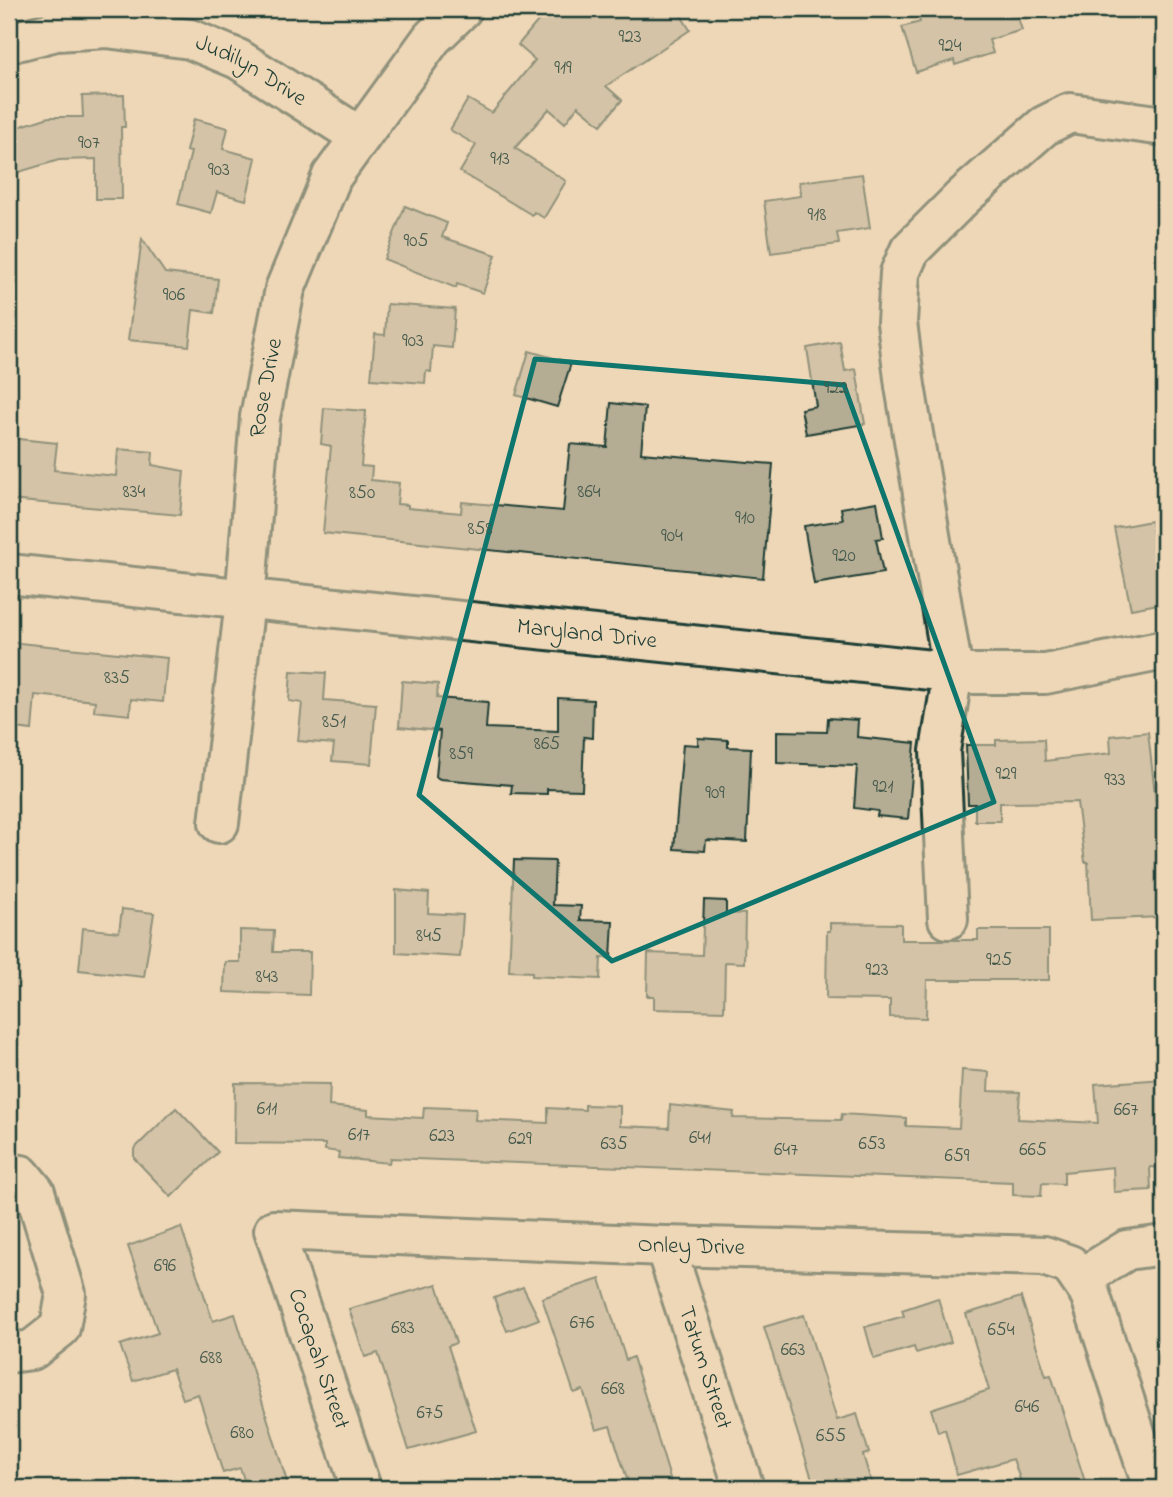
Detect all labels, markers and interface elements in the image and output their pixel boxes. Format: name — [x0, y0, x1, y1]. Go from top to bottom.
house number: 923 — [618, 24, 642, 51]
street label: Judilyn Drive — [190, 26, 313, 115]
house number: 924 — [939, 33, 962, 60]
house number: 919 — [554, 55, 572, 82]
house number: 907 — [78, 130, 100, 157]
house number: 913 — [490, 146, 510, 173]
house number: 903 — [208, 157, 230, 184]
house number: 918 — [808, 202, 826, 229]
house number: 905 — [404, 228, 429, 255]
house number: 906 — [163, 282, 185, 309]
house number: 903 — [402, 328, 424, 355]
street label: Rose Drive — [242, 335, 292, 439]
house number: 922 — [824, 375, 848, 402]
house number: 834 — [123, 479, 146, 506]
house number: 864 — [577, 479, 601, 506]
house number: 850 — [349, 480, 375, 507]
house number: 910 — [735, 505, 755, 532]
house number: 858 — [467, 516, 493, 543]
house number: 904 — [661, 523, 683, 550]
house number: 920 — [832, 543, 856, 570]
street label: Maryland Drive — [515, 610, 659, 658]
house number: 835 — [104, 665, 130, 692]
house number: 851 — [322, 709, 346, 736]
house number: 865 — [534, 731, 560, 758]
house number: 859 — [449, 741, 473, 768]
house number: 929 — [996, 761, 1017, 788]
house number: 933 — [1104, 767, 1126, 794]
house number: 921 — [872, 774, 894, 801]
house number: 909 — [705, 780, 725, 807]
house number: 845 — [416, 923, 442, 950]
house number: 925 — [986, 947, 1012, 974]
house number: 923 — [865, 957, 889, 984]
house number: 843 — [256, 964, 279, 991]
house number: 611 — [257, 1096, 277, 1123]
house number: 667 — [1114, 1097, 1138, 1124]
house number: 617 — [348, 1122, 370, 1149]
house number: 623 — [429, 1123, 455, 1150]
house number: 641 — [689, 1125, 711, 1152]
house number: 629 — [508, 1126, 532, 1153]
house number: 635 — [600, 1131, 628, 1158]
house number: 653 — [858, 1131, 886, 1158]
house number: 647 — [774, 1137, 798, 1164]
house number: 665 — [1019, 1137, 1047, 1164]
house number: 659 — [945, 1143, 970, 1170]
street label: Onley Drive — [637, 1228, 746, 1265]
house number: 696 — [154, 1253, 176, 1280]
street label: Cocapah Street — [279, 1284, 358, 1434]
street label: Tatum Street — [669, 1302, 740, 1434]
house number: 676 — [570, 1310, 594, 1337]
house number: 683 — [391, 1315, 415, 1342]
house number: 654 — [987, 1317, 1015, 1344]
house number: 663 — [781, 1337, 805, 1364]
house number: 688 — [200, 1345, 222, 1372]
house number: 668 — [601, 1376, 625, 1403]
house number: 646 — [1015, 1394, 1039, 1421]
house number: 675 — [416, 1400, 444, 1427]
house number: 680 — [230, 1420, 254, 1447]
house number: 655 — [816, 1423, 846, 1450]

